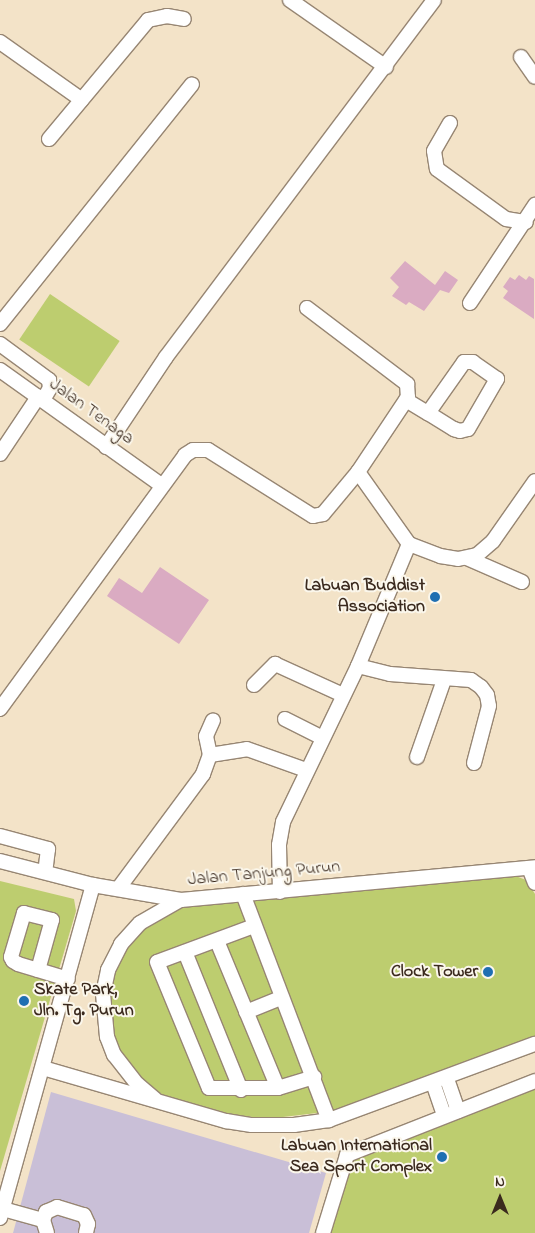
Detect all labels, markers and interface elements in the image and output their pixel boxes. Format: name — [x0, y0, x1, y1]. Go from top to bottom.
street label: Jalan Tenaga — [44, 374, 138, 450]
place label: Labuan Buddist Association — [305, 576, 425, 618]
marker: Labuan Buddist Association — [429, 591, 441, 603]
street label: Jalan Tanjung Purun — [187, 857, 341, 891]
place label: Clock Tower — [391, 961, 478, 983]
marker: Clock Tower — [482, 966, 494, 978]
place label: Skate Park, Jln. Tg. Purun — [34, 980, 134, 1022]
marker: Skate Park, Jln. Tg. Purun — [18, 995, 30, 1007]
place label: Labuan International Sea Sport Complex — [281, 1136, 432, 1178]
marker: Labuan International Sea Sport Complex — [436, 1151, 448, 1163]
text: N — [495, 1172, 505, 1193]
north arrow — [475, 1173, 525, 1223]

